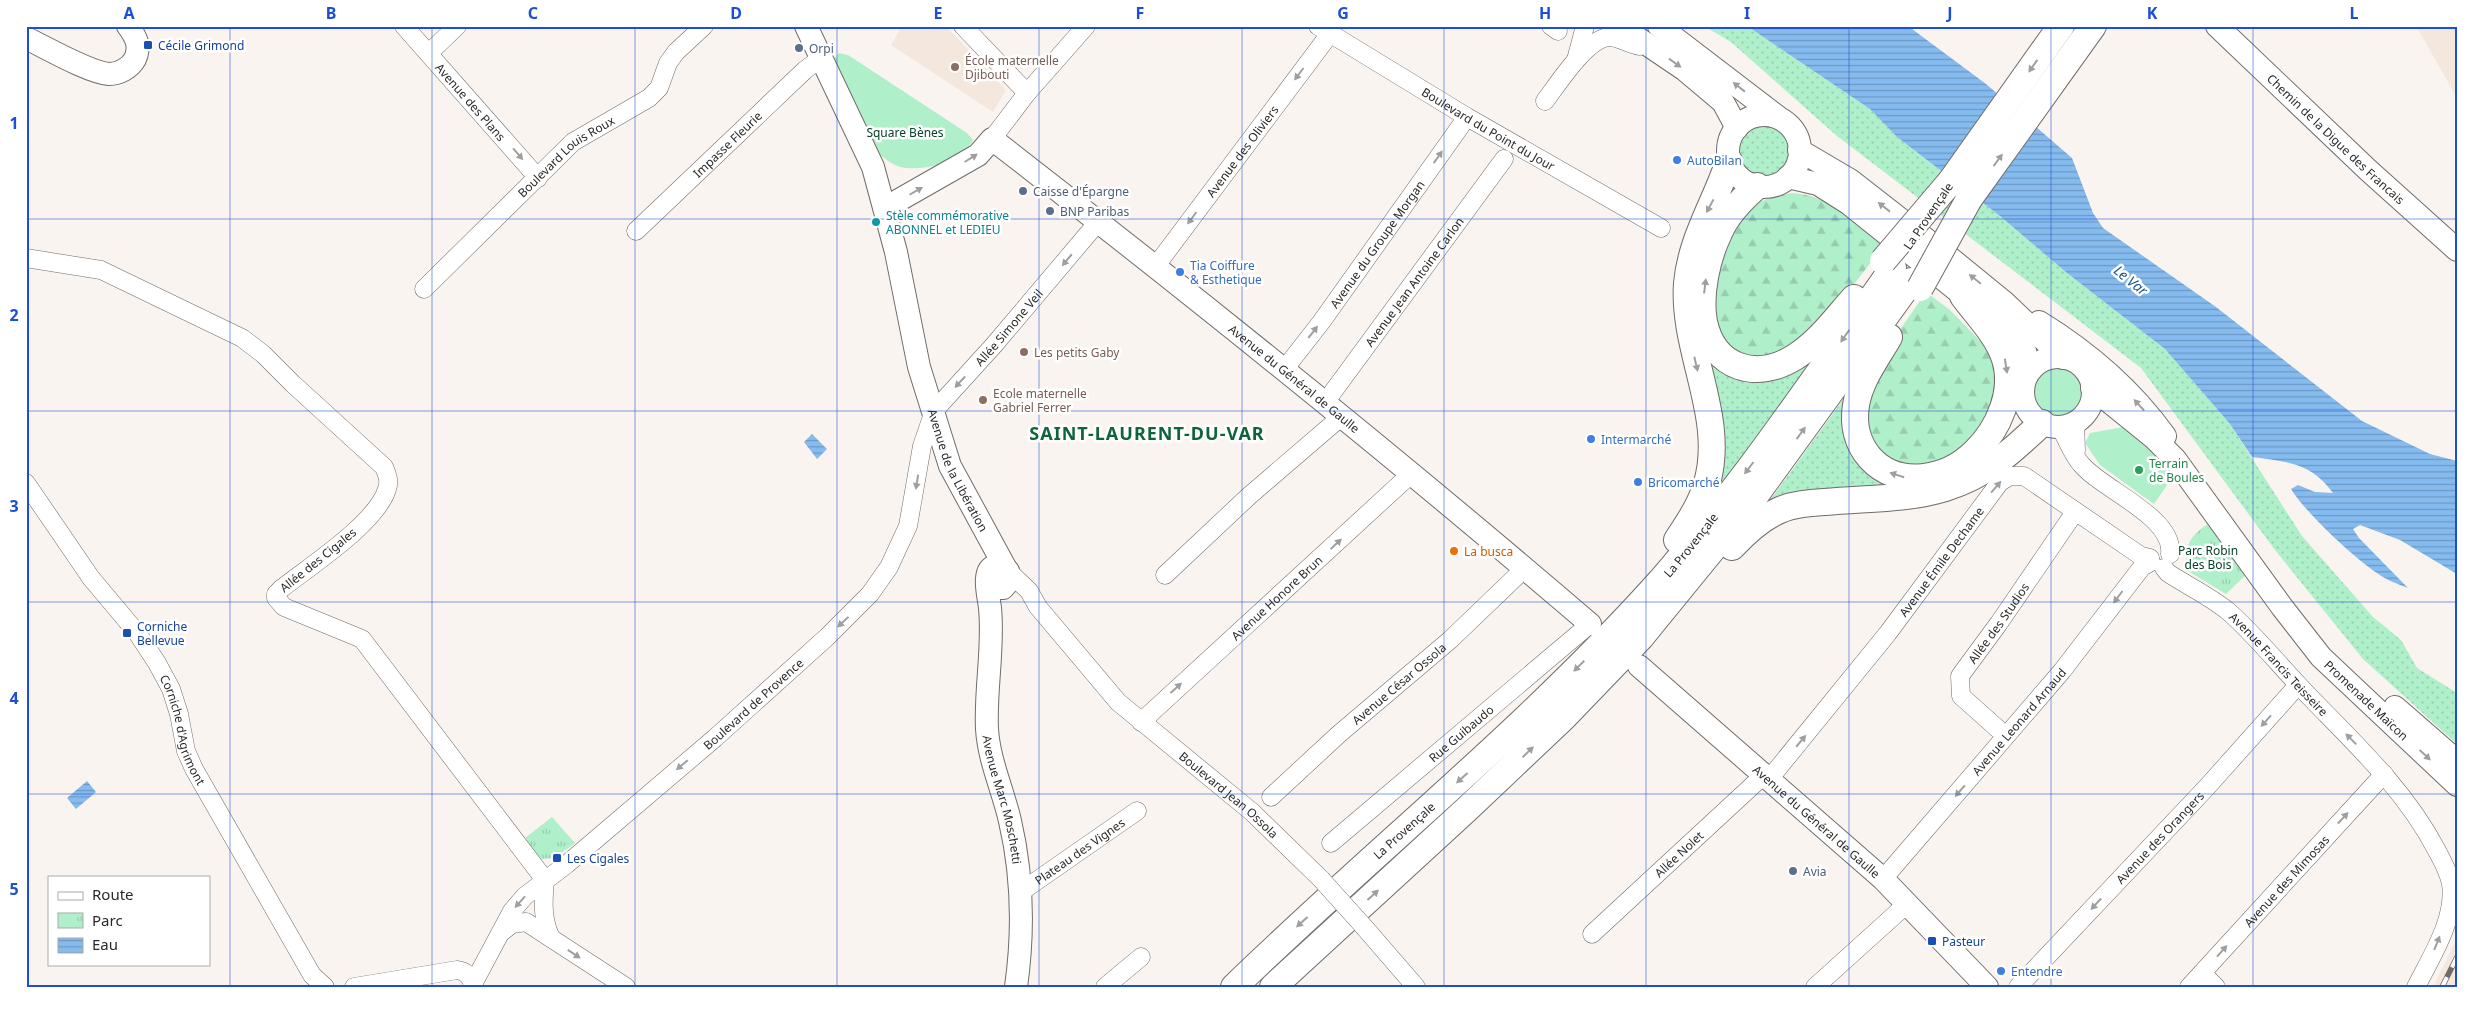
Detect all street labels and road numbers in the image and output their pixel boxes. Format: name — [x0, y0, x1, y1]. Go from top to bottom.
street label: Avenue des Plans — [432, 59, 510, 145]
street label: Chemin de la Digue des Francais — [2264, 70, 2409, 208]
street label: Boulevard du Point du Jour — [1419, 83, 1558, 174]
street label: Avenue des Oliviers — [1202, 101, 1282, 200]
street label: Impasse Fleurie — [689, 107, 766, 181]
street label: Boulevard Louis Roux — [514, 111, 618, 201]
street label: Avenue du Groupe Morgan — [1325, 177, 1428, 311]
street label: La Provençale — [1899, 179, 1957, 253]
street label: Avenue Jean Antoine Carlon — [1361, 213, 1467, 350]
street label: Allée Simone Veil — [971, 285, 1046, 369]
street label: Avenue du Général de Gaulle — [1225, 320, 1364, 437]
street label: Avenue de la Libération — [924, 407, 992, 534]
street label: Avenue Émile Dechame — [1895, 503, 1988, 620]
street label: La Provençale — [1659, 509, 1722, 581]
street label: Allée des Cigales — [276, 524, 360, 596]
street label: Avenue Honore Brun — [1227, 551, 1326, 644]
street label: Allée des Studios — [1964, 579, 2033, 667]
street label: Avenue Francis Teisseire — [2226, 608, 2332, 720]
street label: Avenue César Ossola — [1348, 639, 1449, 728]
street label: Boulevard de Provence — [699, 654, 807, 753]
street label: Promenade Maïcon — [2321, 656, 2412, 744]
street label: Avenue Leonard Arnaud — [1968, 664, 2070, 779]
street label: Corniche d'Agrimont — [156, 671, 210, 789]
street label: Rue Guibaudo — [1425, 701, 1497, 766]
street label: Avenue Marc Moschetti — [979, 734, 1026, 865]
street label: Boulevard Jean Ossola — [1176, 747, 1282, 842]
street label: Avenue du Général de Gaulle — [1749, 761, 1884, 882]
street label: Avenue des Orangers — [2112, 787, 2208, 887]
street label: La Provençale — [1369, 798, 1438, 863]
street label: Plateau des Vignes — [1031, 814, 1128, 888]
street label: Allée Nolet — [1650, 826, 1707, 881]
street label: Avenue des Mimosas — [2240, 831, 2333, 930]

